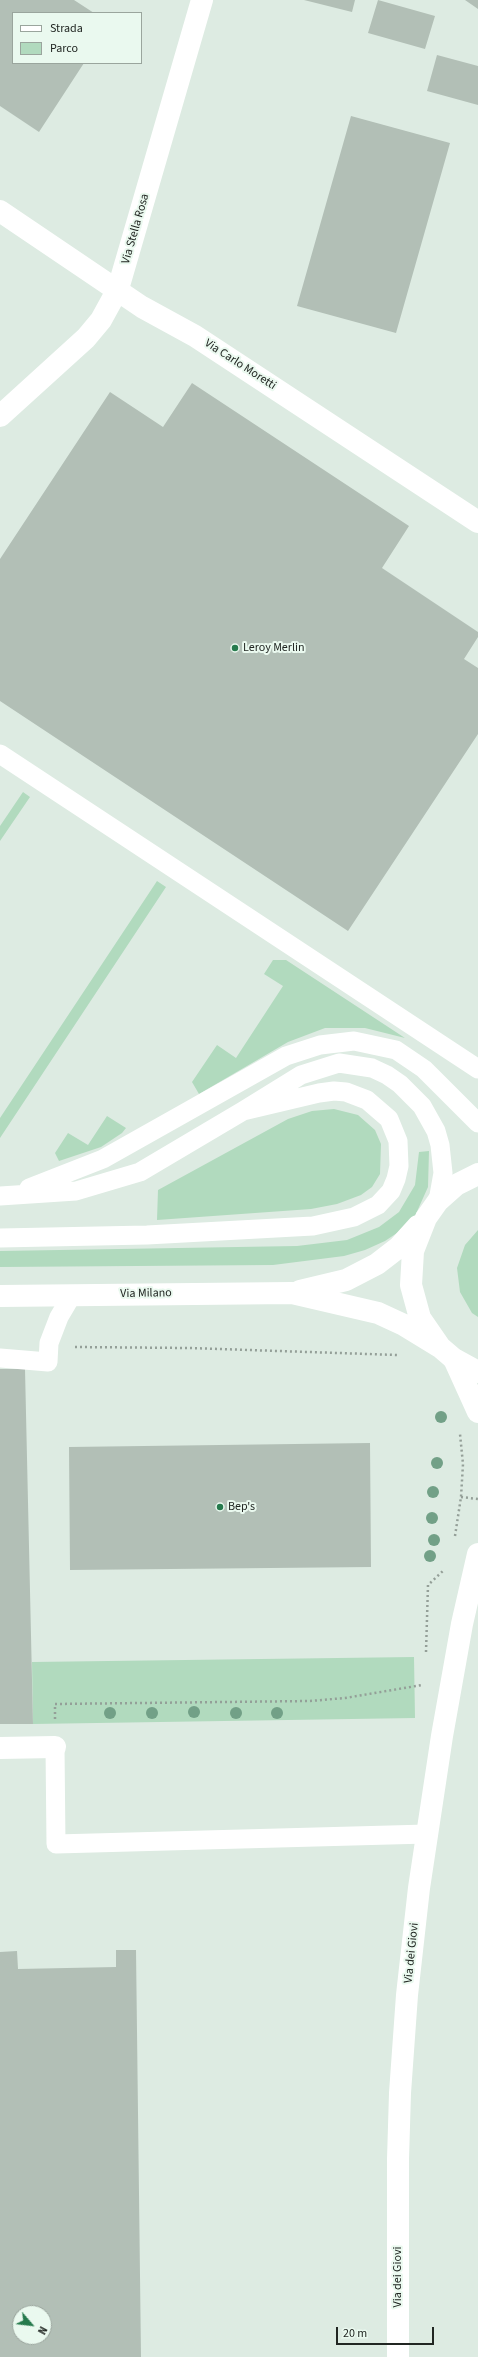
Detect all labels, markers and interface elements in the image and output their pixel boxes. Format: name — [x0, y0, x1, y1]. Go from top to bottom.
legend — [12, 12, 142, 64]
text: Strada — [50, 20, 83, 37]
text: Parco — [50, 40, 78, 57]
street label: Via Stella Rosa — [119, 192, 153, 266]
street label: Via Carlo Moretti — [201, 336, 279, 394]
place label: Leroy Merlin — [243, 641, 305, 655]
marker: Leroy Merlin — [230, 643, 240, 653]
street label: Via Milano — [120, 1286, 172, 1302]
place label: Bep's — [228, 1500, 255, 1514]
marker: Bep's — [215, 1502, 225, 1512]
street label: Via dei Giovi — [402, 1922, 422, 1984]
street label: Via dei Giovi — [391, 2247, 405, 2307]
north arrow — [12, 2305, 52, 2345]
scale bar — [338, 2319, 436, 2345]
text: N — [34, 2324, 50, 2337]
text: 20 m — [343, 2325, 367, 2342]

